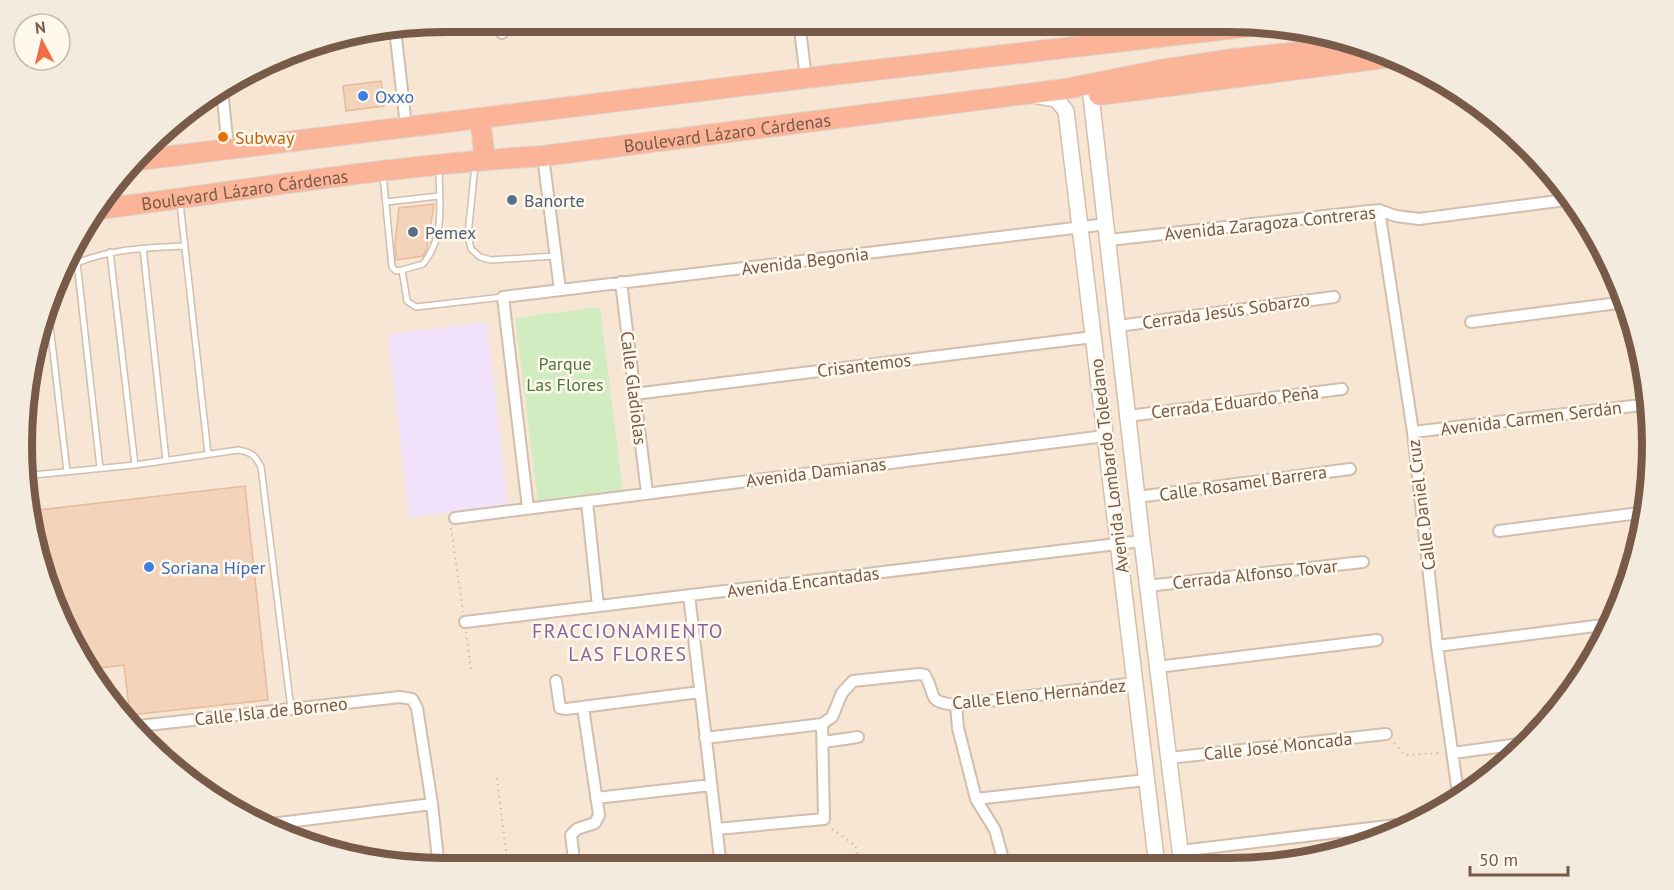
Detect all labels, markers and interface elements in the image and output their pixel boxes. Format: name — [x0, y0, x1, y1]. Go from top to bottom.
north arrow — [12, 12, 72, 72]
text: N — [34, 17, 47, 38]
place label: Oxxo — [375, 85, 414, 108]
marker: Oxxo — [356, 89, 370, 103]
street label: Boulevard Lázaro Cárdenas — [622, 108, 832, 157]
place label: Subway — [235, 126, 295, 149]
marker: Subway — [216, 130, 230, 144]
street label: Boulevard Lázaro Cárdenas — [140, 164, 349, 215]
place label: Banorte — [524, 189, 585, 212]
marker: Banorte — [505, 193, 519, 207]
street label: Avenida Zaragoza Contreras — [1163, 200, 1377, 246]
place label: Pemex — [425, 221, 476, 244]
marker: Pemex — [406, 225, 420, 239]
street label: Avenida Begonia — [740, 242, 870, 280]
street label: Cerrada Jesús Sobarzo — [1141, 288, 1311, 334]
street label: Calle Gladiolas — [616, 330, 652, 446]
street label: Crisantemos — [816, 348, 912, 382]
park label: Parque Las Flores — [526, 352, 604, 396]
street label: Avenida Lombardo Toledano — [1084, 357, 1134, 575]
street label: Cerrada Eduardo Peña — [1150, 380, 1320, 424]
street label: Avenida Carmen Serdán — [1439, 395, 1623, 441]
street label: Calle Daniel Cruz — [1402, 438, 1440, 572]
street label: Avenida Damianas — [745, 452, 887, 492]
street label: Calle Rosamel Barrera — [1158, 460, 1328, 506]
street label: Cerrada Alfonso Tovar — [1171, 554, 1339, 594]
place label: Soriana Híper — [161, 556, 266, 579]
marker: Soriana Híper — [142, 560, 156, 574]
street label: Avenida Encantadas — [726, 561, 880, 603]
district label: FRACCIONAMIENTO LAS FLORES — [532, 618, 724, 667]
street label: Calle Eleno Hernández — [951, 673, 1127, 715]
street label: Calle Isla de Borneo — [193, 692, 349, 730]
street label: Calle José Moncada — [1203, 727, 1353, 765]
scale bar — [1470, 839, 1568, 877]
text: 50 m — [1479, 848, 1518, 871]

